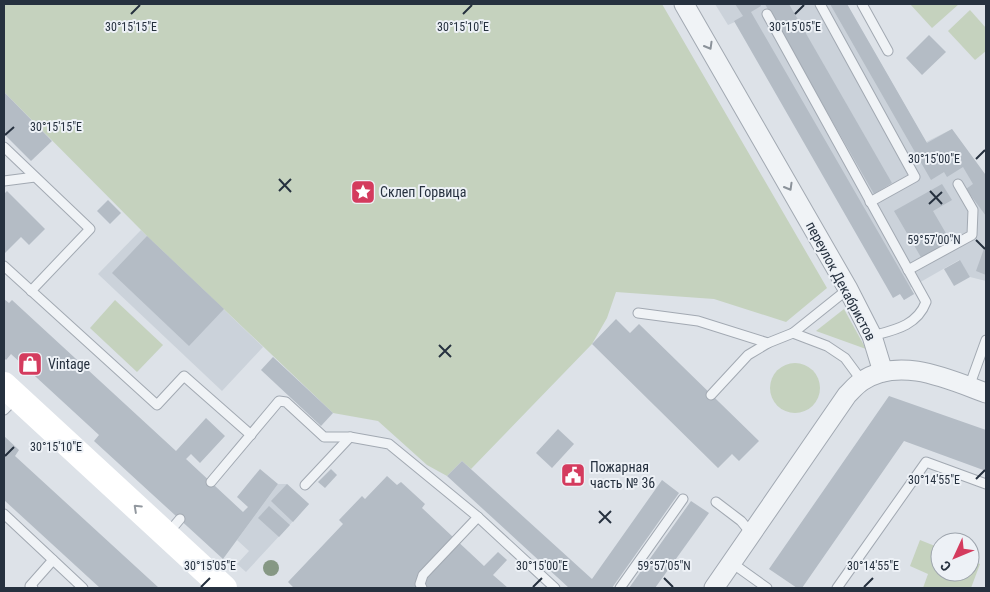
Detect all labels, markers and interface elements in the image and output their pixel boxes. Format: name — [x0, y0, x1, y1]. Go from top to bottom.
text: 30°15'15"E — [105, 20, 157, 34]
text: 30°15'10"E — [437, 20, 489, 34]
text: 30°15'05"E — [769, 20, 821, 34]
one-way arrow — [702, 41, 712, 50]
text: 30°15'15"E — [30, 120, 82, 134]
text: 30°15'00"E — [908, 152, 960, 166]
place icon: Склеп Горвица — [350, 179, 376, 205]
one-way arrow — [783, 182, 793, 191]
place label: Склеп Горвица — [380, 184, 466, 200]
street label: переулок Декабристов — [803, 219, 879, 343]
text: 59°57'00"N — [907, 233, 961, 247]
shop icon: Vintage — [17, 351, 43, 377]
place label: Vintage — [48, 356, 91, 372]
text: 30°15'10"E — [30, 440, 82, 454]
place label: Пожарная часть № 36 — [590, 459, 655, 491]
public building icon: Пожарная часть № 36 — [560, 462, 586, 488]
text: 30°14'55"E — [908, 473, 960, 487]
one-way arrow — [134, 505, 143, 514]
north arrow — [930, 532, 980, 582]
text: С — [937, 558, 954, 574]
text: 30°15'05"E — [184, 559, 236, 573]
text: 30°15'00"E — [516, 559, 568, 573]
text: 59°57'05"N — [637, 559, 691, 573]
text: 30°14'55"E — [847, 559, 899, 573]

